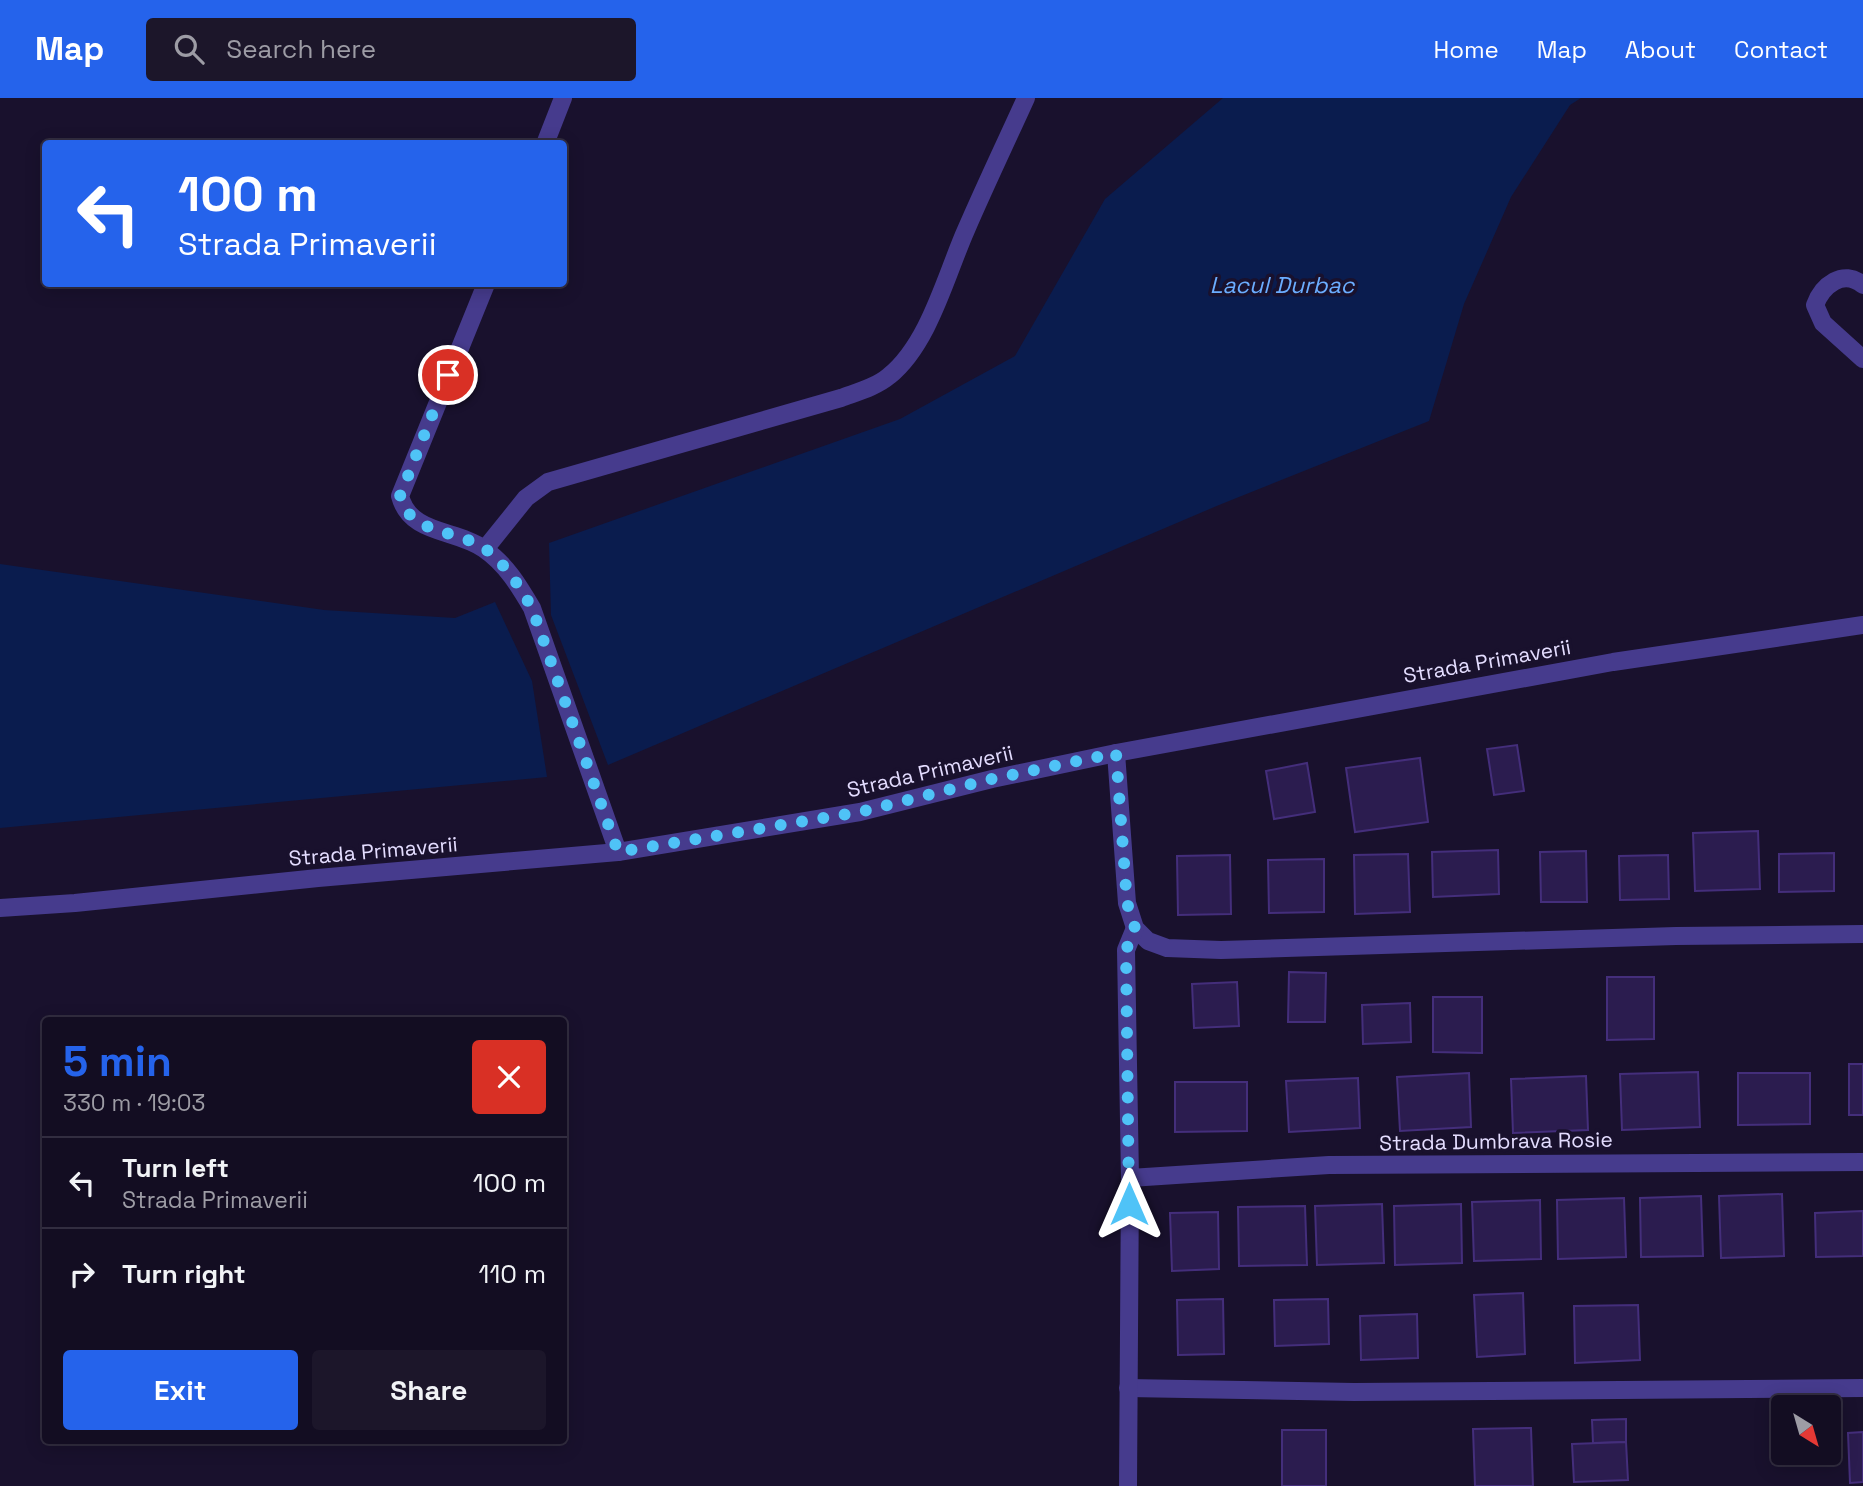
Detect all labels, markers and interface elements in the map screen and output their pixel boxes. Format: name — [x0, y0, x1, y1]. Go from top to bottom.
search box — [146, 18, 636, 81]
text: Map — [35, 28, 104, 70]
icon: search — [170, 30, 208, 68]
text: Search here — [226, 32, 376, 66]
text: Home — [1433, 34, 1499, 65]
text: Map — [1537, 34, 1587, 65]
text: About — [1625, 34, 1696, 65]
text: Contact — [1734, 34, 1828, 65]
text: 100 m — [178, 163, 318, 225]
icon: left — [63, 168, 154, 259]
text: Strada Primaverii — [178, 224, 437, 264]
water label: Lacul Durbac — [1210, 270, 1355, 300]
pin — [418, 345, 478, 405]
icon: arrive — [429, 356, 467, 394]
street label: Strada Primaverii — [1401, 633, 1573, 689]
street label: Strada Primaverii — [844, 739, 1016, 803]
street label: Strada Primaverii — [287, 830, 459, 872]
text: 5 min — [63, 1035, 172, 1088]
button: close — [472, 1040, 546, 1114]
text: 330 m · 19:03 — [63, 1088, 206, 1118]
street label: Strada Dumbrava Rosie — [1379, 1125, 1613, 1157]
text: Turn left — [122, 1151, 229, 1185]
icon: left — [63, 1164, 101, 1202]
text: 100 m — [473, 1166, 546, 1200]
position arrow — [1092, 1167, 1166, 1241]
text: Strada Primaverii — [122, 1185, 308, 1215]
icon: right — [63, 1255, 101, 1293]
text: Turn right — [122, 1257, 246, 1291]
text: 110 m — [479, 1257, 546, 1291]
button: Exit — [63, 1350, 298, 1430]
button: Share — [312, 1350, 546, 1430]
north arrow — [1771, 1395, 1841, 1465]
map controls — [1771, 1395, 1841, 1465]

